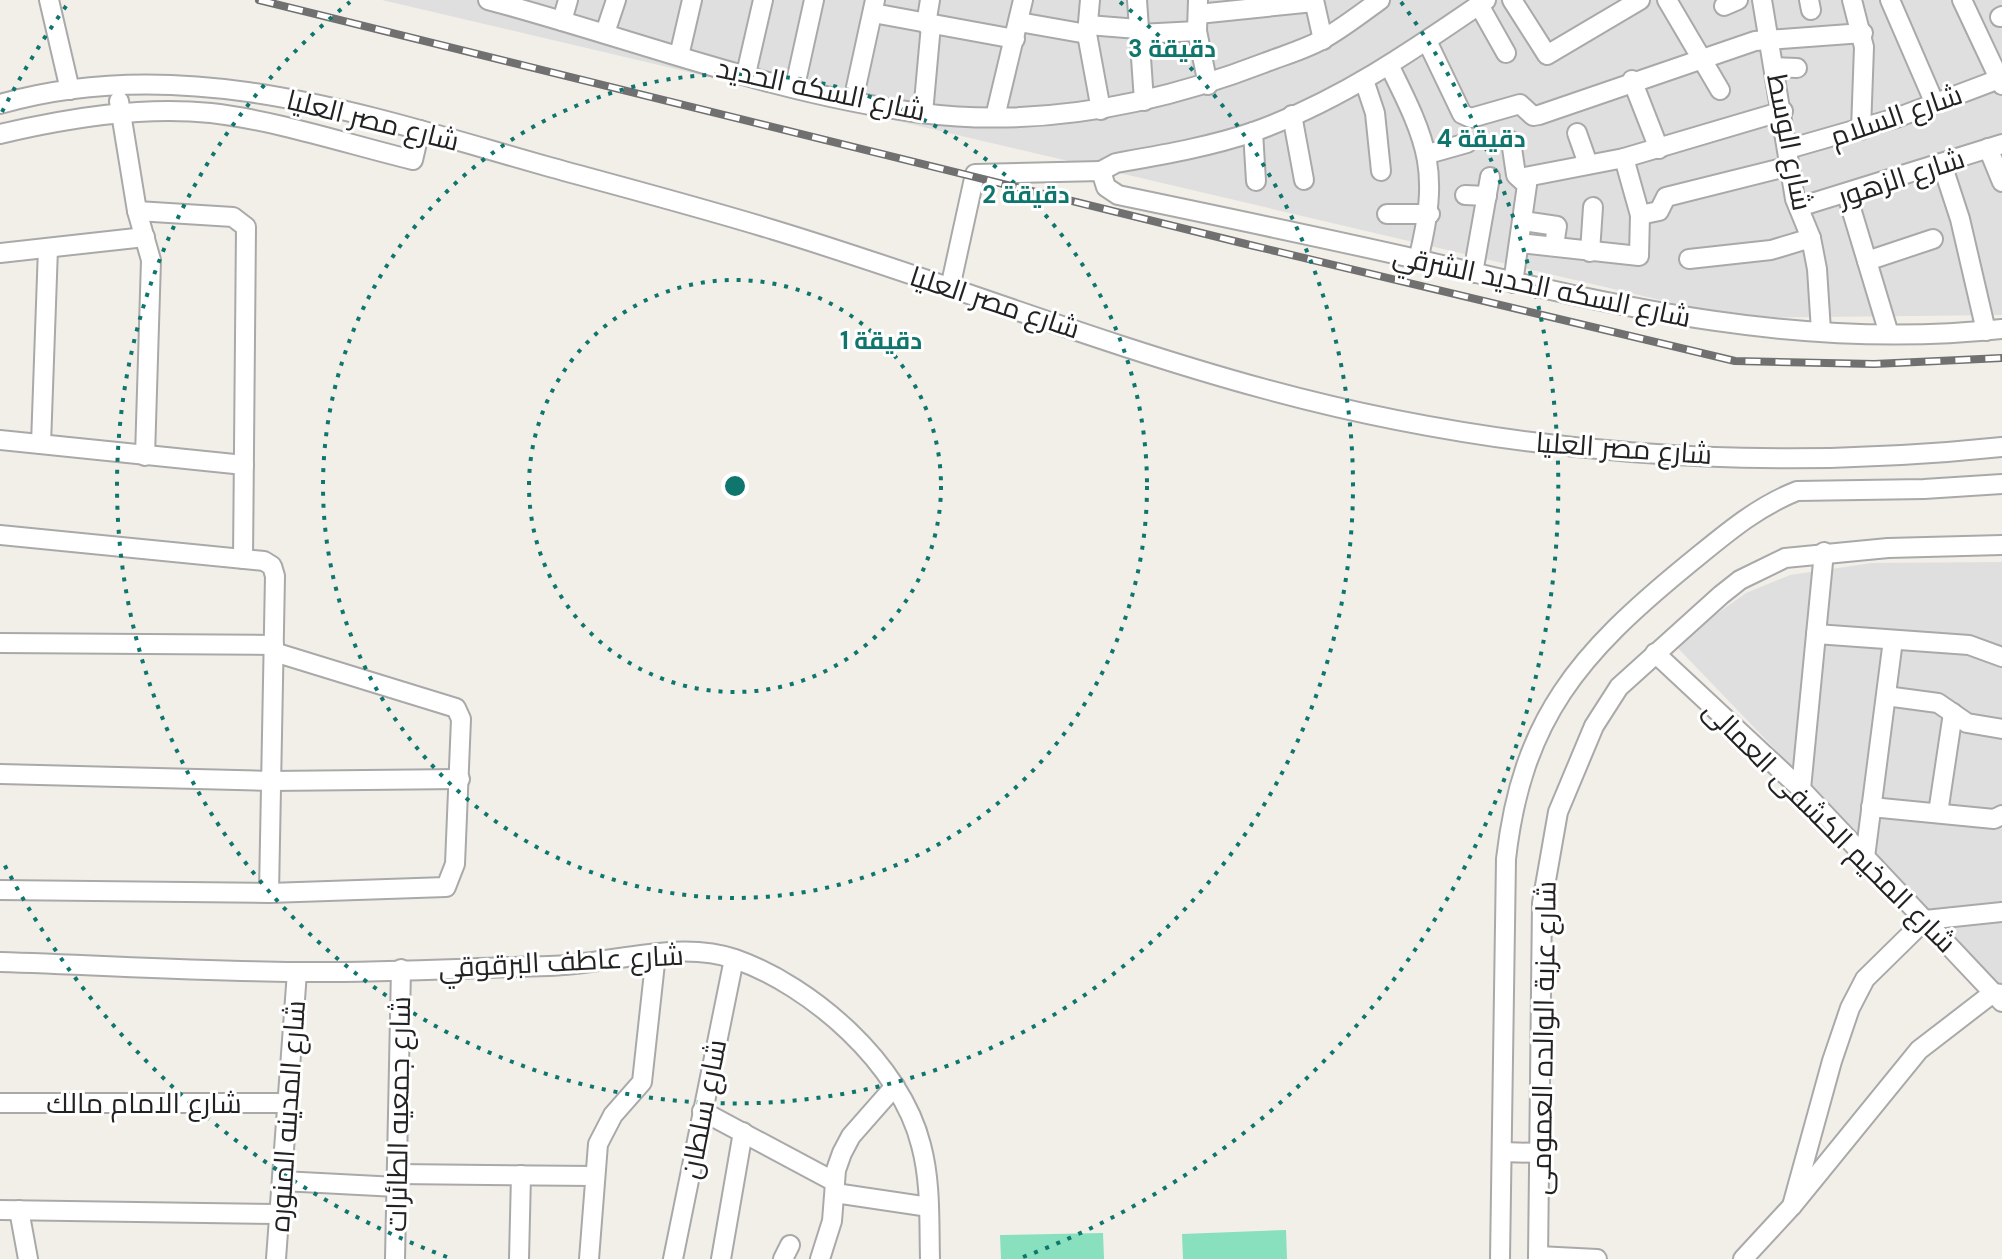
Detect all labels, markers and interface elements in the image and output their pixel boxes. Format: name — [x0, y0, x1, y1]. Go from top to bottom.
text: 3 دقيقة — [1128, 33, 1216, 64]
street label: شارع السكه الحديد — [713, 49, 929, 130]
street label: شارع الوسط — [1758, 71, 1821, 214]
street label: شارع السلام — [1825, 76, 1967, 156]
street label: شارع مصر العليا — [283, 81, 463, 160]
text: 4 دقيقة — [1436, 123, 1526, 154]
street label: شارع الزهور — [1831, 140, 1969, 216]
text: 2 دقيقة — [982, 179, 1070, 210]
street label: شارع السكه الحديد الشرقي — [1389, 237, 1694, 339]
street label: شارع مصر العليا — [905, 258, 1085, 347]
text: 1 دقيقة — [840, 325, 922, 356]
street label: شارع مصر العليا — [1535, 424, 1713, 473]
centre of rings — [721, 472, 749, 500]
street label: شارع المخيم الكشفى العمالى — [1694, 692, 1964, 962]
street label: شارع عزبة الوالده العمومى — [1522, 881, 1565, 1195]
street label: شارع عاطف البرقوقي — [437, 937, 685, 989]
street label: شارع جمعيه الطائرات — [378, 996, 419, 1232]
street label: شارع المدينه المنوره — [261, 999, 314, 1233]
street label: شارع سلطان — [672, 1036, 735, 1182]
street label: شارع الامام مالك — [46, 1085, 242, 1123]

